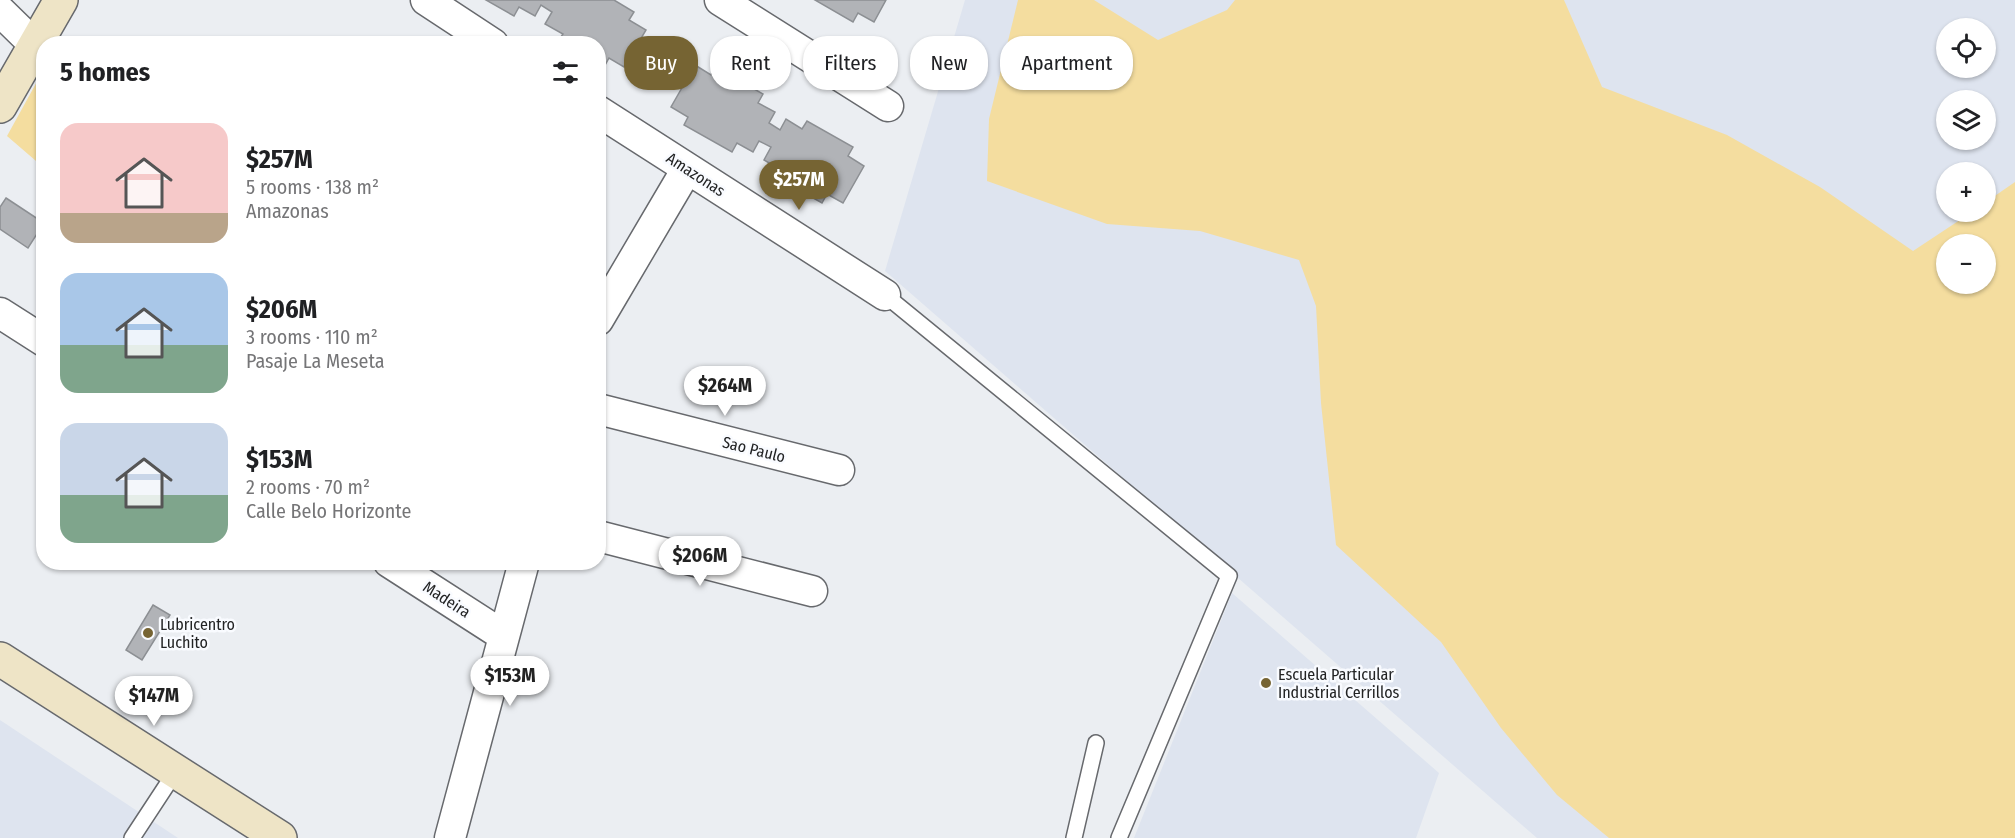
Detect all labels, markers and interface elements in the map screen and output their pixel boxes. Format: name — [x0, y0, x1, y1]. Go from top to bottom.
map controls — [1936, 18, 1996, 294]
button: locate — [1936, 18, 1996, 78]
chip: Buy — [624, 36, 698, 90]
chip: Rent — [710, 36, 791, 90]
chip: Filters — [803, 36, 898, 90]
chip: New — [910, 36, 988, 90]
chip: Apartment — [1000, 36, 1133, 90]
icon: filters — [549, 56, 582, 89]
text: 5 homes — [60, 57, 150, 88]
button: layers — [1936, 90, 1996, 150]
text: $257M — [246, 144, 313, 175]
icon: home — [108, 147, 180, 219]
street label: Amazonas — [663, 148, 729, 200]
pin: $257M — [757, 160, 841, 211]
button: + — [1936, 162, 1996, 222]
text: $257M — [773, 167, 825, 191]
text: 5 rooms · 138 m² — [246, 175, 379, 199]
text: Amazonas — [246, 199, 329, 223]
button: − — [1936, 234, 1996, 294]
text: $206M — [246, 294, 317, 325]
icon: home — [108, 297, 180, 369]
text: 3 rooms · 110 m² — [246, 325, 378, 349]
text: Pasaje La Meseta — [246, 349, 385, 373]
pin: $264M — [683, 366, 767, 417]
text: $264M — [698, 373, 752, 397]
street label: Sao Paulo — [720, 432, 787, 466]
text: $153M — [246, 444, 313, 475]
icon: home — [108, 447, 180, 519]
text: 2 rooms · 70 m² — [246, 475, 370, 499]
text: Calle Belo Horizonte — [246, 499, 411, 523]
pin: $206M — [658, 536, 742, 587]
text: $206M — [673, 543, 727, 567]
street label: Madeira — [419, 577, 474, 622]
place label: Lubricentro Luchito — [160, 615, 235, 652]
marker: Lubricentro Luchito — [141, 626, 155, 640]
pin: $153M — [468, 656, 552, 707]
text: $153M — [484, 663, 536, 687]
place label: Escuela Particular Industrial Cerrillos — [1278, 665, 1400, 702]
pin: $147M — [112, 676, 196, 727]
marker: Escuela Particular Industrial Cerrillos — [1259, 676, 1273, 690]
text: $147M — [129, 683, 179, 707]

